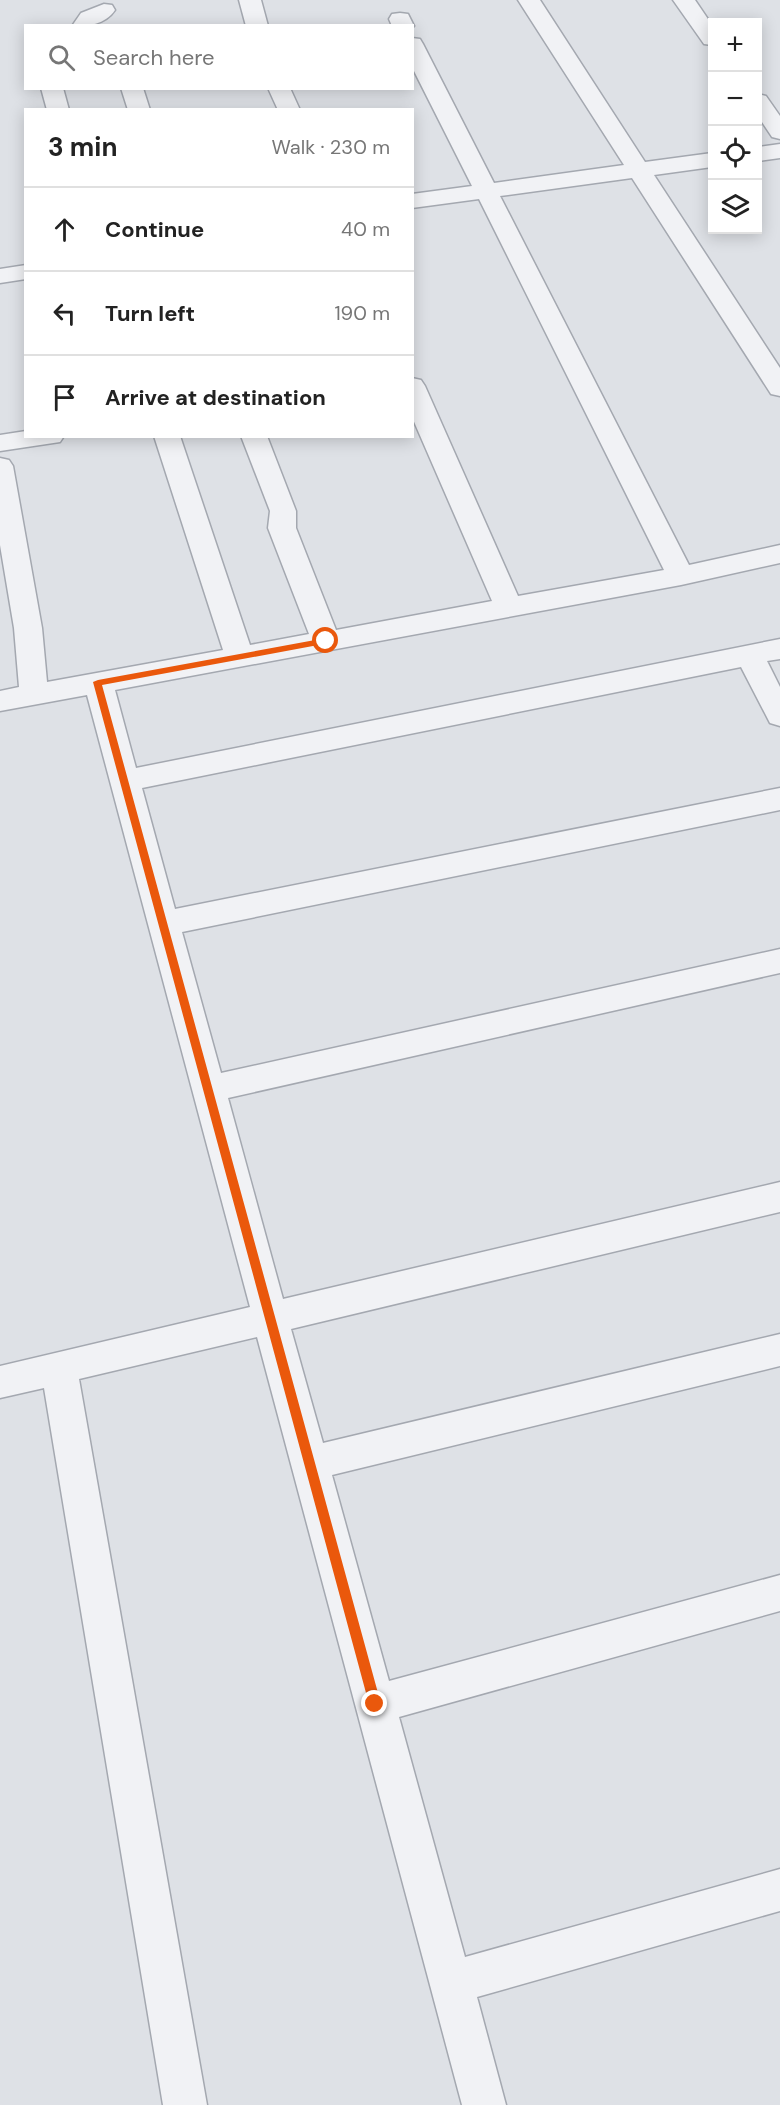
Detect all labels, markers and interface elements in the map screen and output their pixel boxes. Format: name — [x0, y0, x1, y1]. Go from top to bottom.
map controls — [708, 18, 762, 234]
button: + — [708, 18, 762, 72]
search box — [24, 24, 414, 90]
icon: search — [45, 41, 78, 74]
text: Search here — [93, 43, 214, 72]
button: − — [708, 72, 762, 126]
button: locate — [708, 126, 762, 180]
text: 3 min — [48, 130, 117, 164]
text: Walk · 230 m — [271, 134, 390, 160]
button: layers — [708, 180, 762, 234]
icon: ahead — [48, 213, 81, 246]
text: Continue — [105, 215, 204, 244]
text: 40 m — [341, 216, 390, 242]
icon: left — [48, 297, 81, 330]
text: Turn left — [105, 299, 195, 328]
text: 190 m — [334, 300, 390, 326]
icon: arrive — [48, 381, 81, 414]
text: Arrive at destination — [105, 383, 326, 412]
route start — [312, 627, 338, 653]
route end — [361, 1690, 387, 1716]

